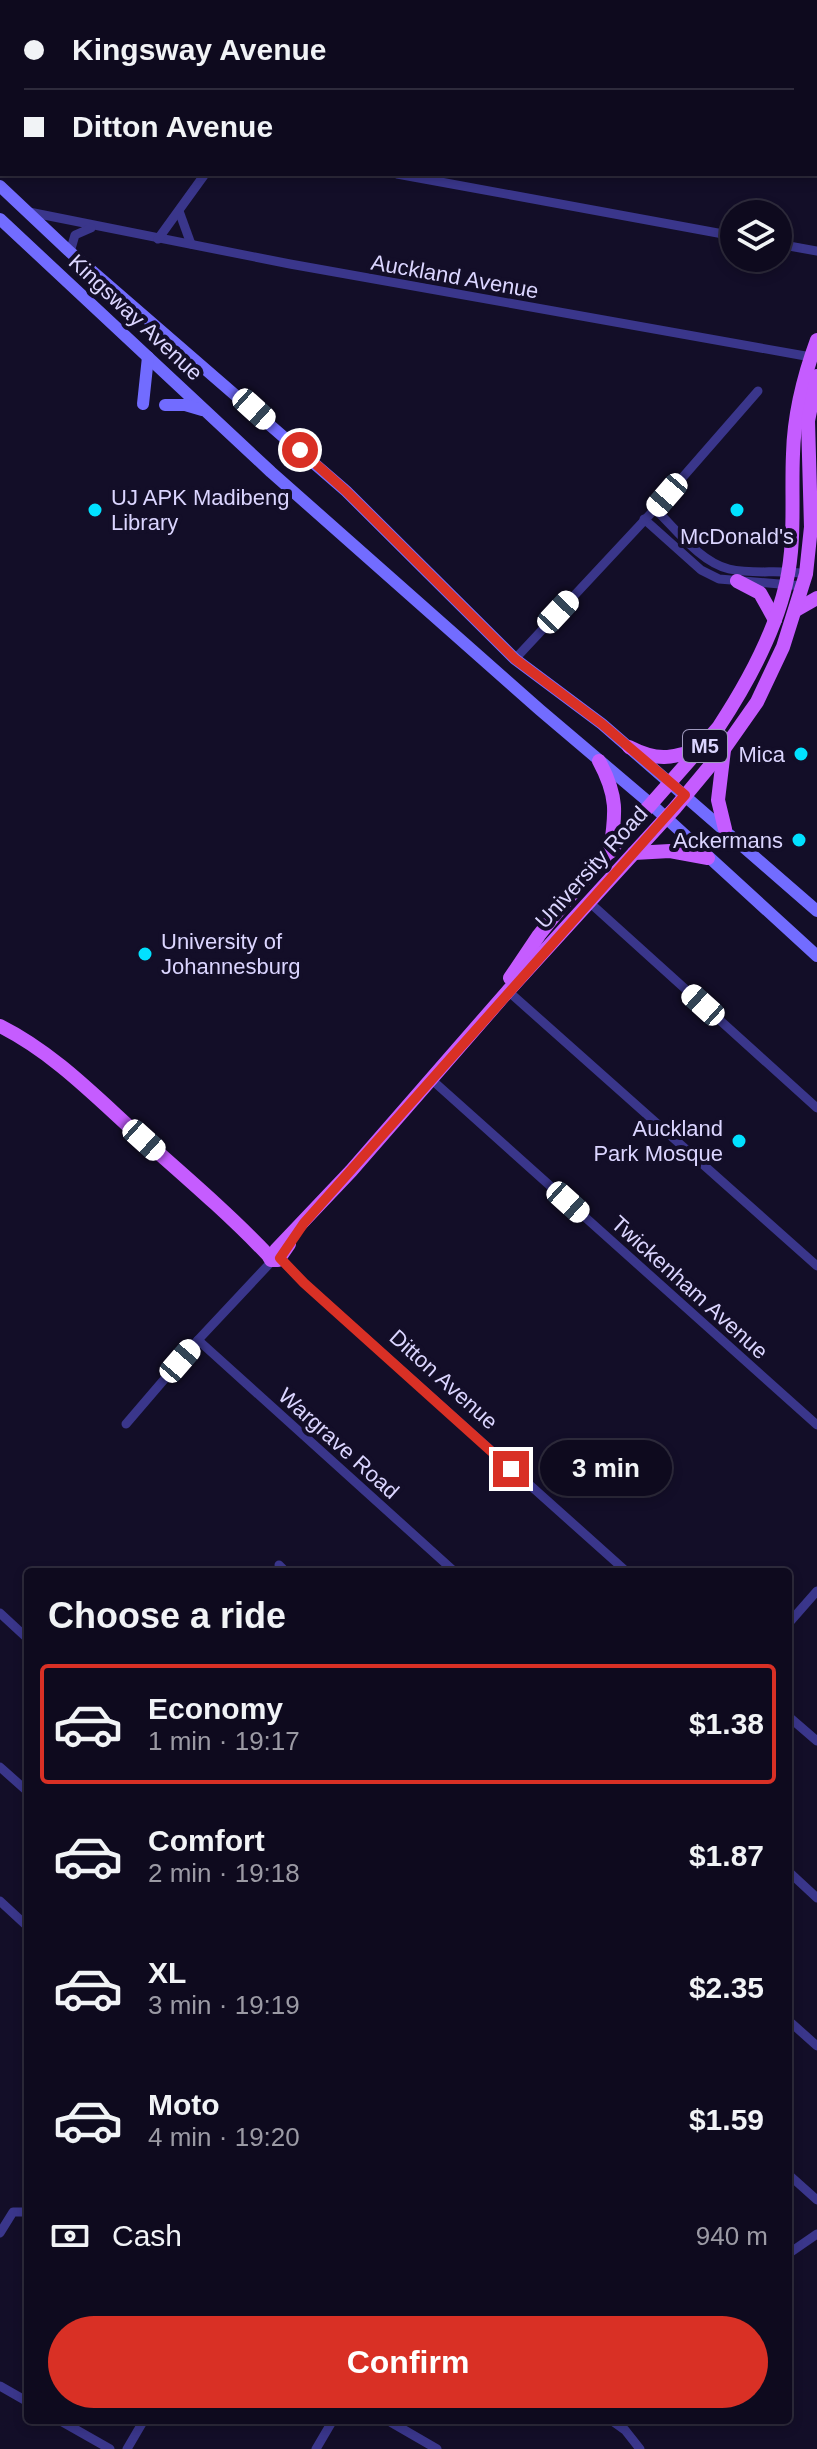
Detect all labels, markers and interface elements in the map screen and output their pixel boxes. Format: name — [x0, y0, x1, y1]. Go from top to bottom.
text: Kingsway Avenue — [72, 33, 327, 66]
text: Ditton Avenue — [72, 110, 273, 143]
map controls — [720, 200, 792, 272]
button: layers — [720, 200, 792, 272]
street label: Kingsway Avenue — [64, 249, 208, 386]
street label: Auckland Avenue — [369, 249, 541, 304]
car — [228, 384, 280, 434]
route start — [282, 432, 318, 468]
car — [642, 469, 692, 521]
place label: UJ APK Madibeng Library — [111, 485, 290, 535]
marker: UJ APK Madibeng Library — [86, 501, 104, 519]
marker: McDonald's — [728, 501, 746, 519]
place label: McDonald's — [680, 524, 794, 549]
car — [533, 586, 583, 638]
road number: M5 — [683, 730, 727, 762]
place label: Mica — [739, 742, 786, 767]
marker: Mica — [792, 745, 810, 763]
street label: University Road — [530, 801, 653, 933]
place label: Ackermans — [673, 828, 783, 853]
marker: Ackermans — [790, 831, 808, 849]
place label: University of Johannesburg — [161, 929, 300, 979]
marker: University of Johannesburg — [136, 945, 154, 963]
car — [677, 980, 729, 1030]
car — [118, 1115, 170, 1165]
place label: Auckland Park Mosque — [593, 1116, 723, 1166]
marker: Auckland Park Mosque — [730, 1132, 748, 1150]
car — [542, 1177, 594, 1227]
street label: Twickenham Avenue — [606, 1211, 773, 1364]
street label: Ditton Avenue — [385, 1324, 503, 1434]
car — [155, 1335, 205, 1387]
street label: Wargrave Road — [273, 1383, 404, 1504]
callout: 3 min — [539, 1441, 671, 1497]
route end — [493, 1451, 529, 1487]
text: 3 min — [572, 1453, 640, 1483]
text: Choose a ride — [48, 1595, 286, 1636]
icon: car — [52, 1688, 124, 1760]
text: Economy — [148, 1692, 283, 1725]
text: $1.38 — [689, 1707, 764, 1740]
text: 1 min · 19:17 — [148, 1726, 300, 1756]
icon: car — [52, 1820, 124, 1892]
text: Comfort — [148, 1824, 265, 1857]
text: $1.87 — [689, 1839, 764, 1872]
text: 2 min · 19:18 — [148, 1858, 300, 1888]
icon: car — [52, 1952, 124, 2024]
text: XL — [148, 1956, 186, 1989]
text: $2.35 — [689, 1971, 764, 2004]
text: 3 min · 19:19 — [148, 1990, 300, 2020]
icon: car — [52, 2084, 124, 2156]
text: Moto — [148, 2088, 220, 2121]
text: $1.59 — [689, 2103, 764, 2136]
text: 4 min · 19:20 — [148, 2122, 300, 2152]
icon: cash — [48, 2214, 92, 2258]
text: Cash — [112, 2219, 182, 2252]
text: 940 m — [696, 2221, 768, 2251]
button: Confirm — [48, 2316, 768, 2408]

